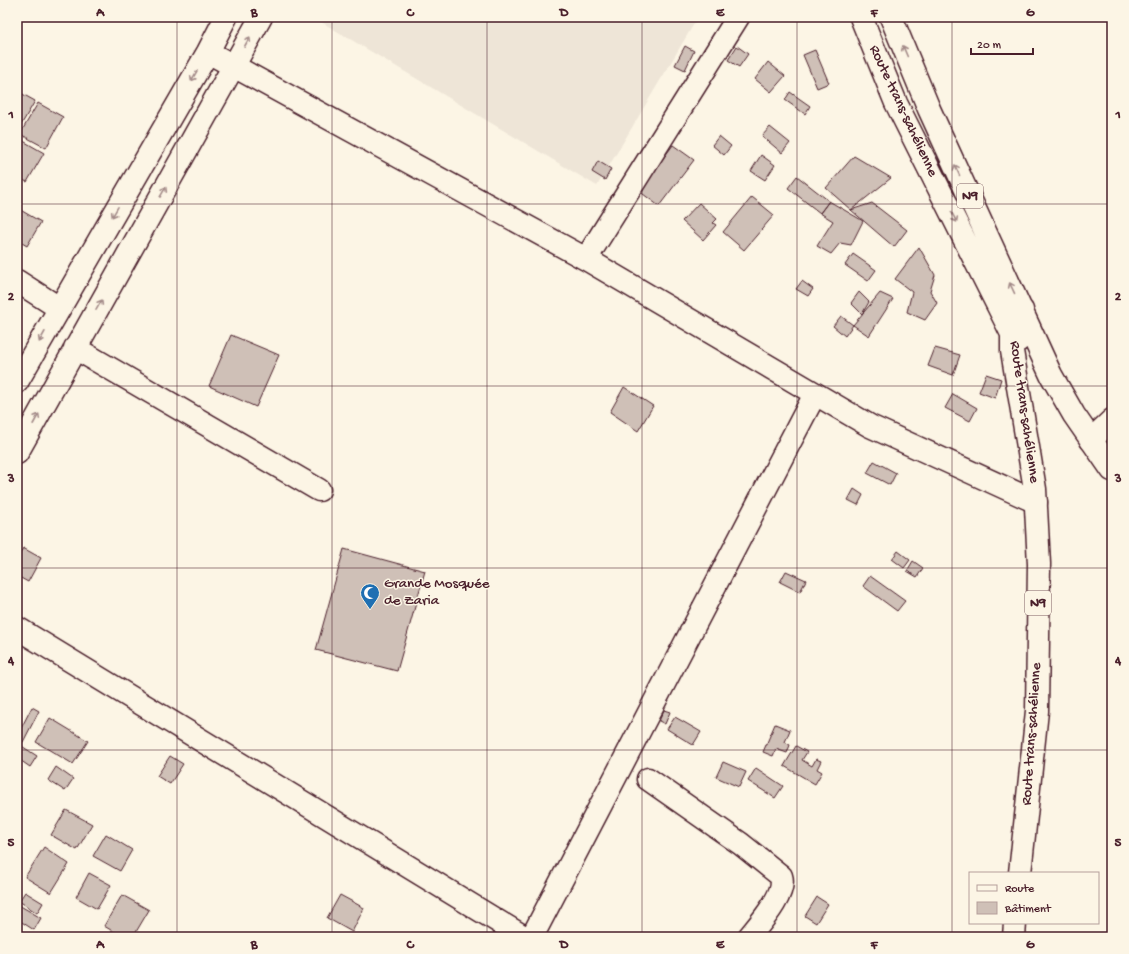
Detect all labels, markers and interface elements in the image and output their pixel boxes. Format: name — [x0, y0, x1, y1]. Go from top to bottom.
text: A — [95, 6, 105, 21]
text: B — [250, 6, 259, 21]
text: C — [405, 6, 415, 21]
text: D — [559, 6, 569, 21]
text: E — [716, 6, 725, 21]
text: F — [870, 6, 879, 21]
text: G — [1026, 6, 1035, 21]
scale bar — [971, 30, 1033, 56]
one-way arrow — [244, 37, 252, 49]
text: 20 m — [977, 39, 1002, 53]
street label: Route trans-sahélienne — [865, 42, 942, 180]
one-way arrow — [901, 45, 908, 57]
one-way arrow — [190, 70, 198, 81]
text: 1 — [7, 108, 14, 123]
text: 1 — [1114, 108, 1121, 123]
one-way arrow — [953, 164, 960, 176]
road number: N9 — [957, 184, 983, 208]
one-way arrow — [160, 186, 167, 198]
one-way arrow — [110, 206, 118, 218]
one-way arrow — [951, 211, 958, 223]
one-way arrow — [1008, 282, 1015, 294]
text: 2 — [8, 290, 15, 305]
text: 2 — [1115, 290, 1122, 305]
one-way arrow — [95, 299, 103, 311]
one-way arrow — [38, 331, 46, 343]
street label: Route trans-sahélienne — [1005, 340, 1043, 484]
one-way arrow — [32, 413, 40, 425]
text: 3 — [7, 472, 15, 487]
text: 3 — [1114, 472, 1122, 487]
place label: Grande Mosquée de Zaria — [384, 575, 490, 610]
mosque icon: Grande Mosquée de Zaria — [359, 582, 381, 610]
road number: N9 — [1025, 591, 1051, 615]
text: 4 — [7, 654, 15, 669]
text: 4 — [1114, 654, 1122, 669]
street label: Route trans-sahélienne — [1018, 662, 1046, 806]
text: 5 — [8, 836, 15, 851]
text: 5 — [1115, 836, 1122, 851]
legend — [969, 872, 1099, 924]
text: Route — [1005, 883, 1035, 897]
text: Bâtiment — [1004, 903, 1052, 917]
text: A — [95, 938, 105, 953]
text: B — [250, 938, 259, 953]
text: C — [405, 938, 415, 953]
text: D — [559, 938, 569, 953]
text: E — [716, 938, 725, 953]
text: F — [870, 938, 879, 953]
text: G — [1026, 938, 1035, 953]

